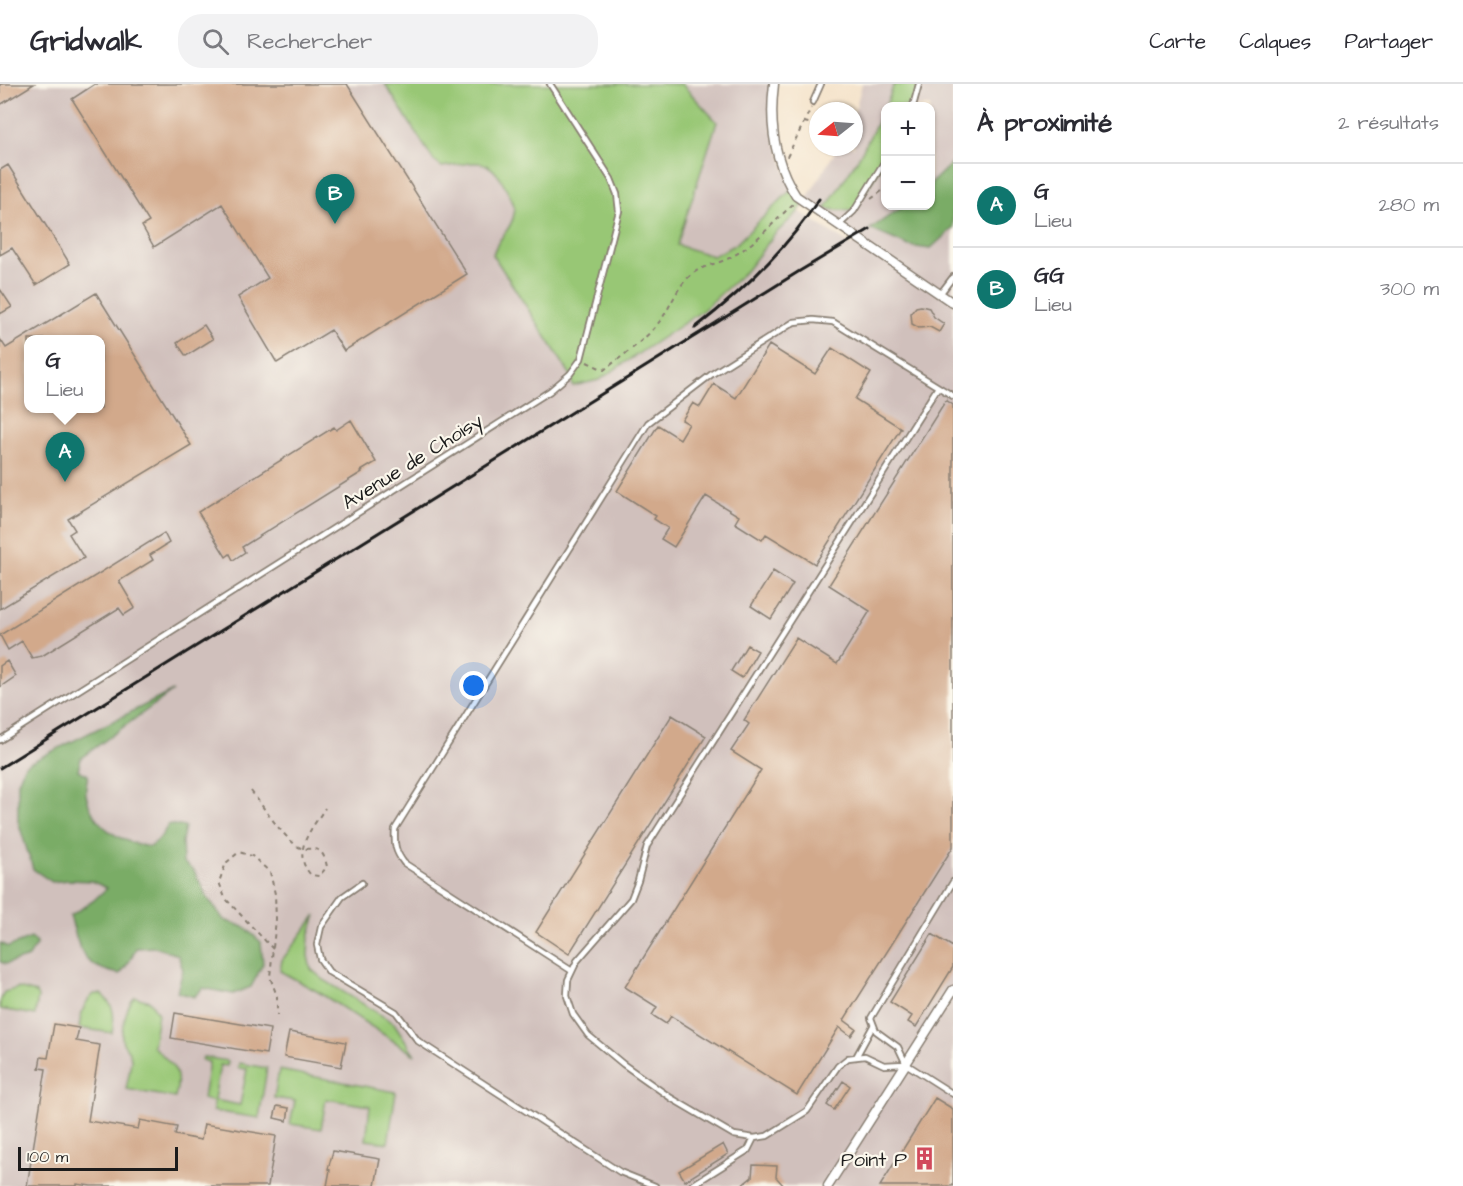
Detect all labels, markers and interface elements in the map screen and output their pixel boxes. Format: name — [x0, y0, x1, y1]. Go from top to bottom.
search box — [178, 14, 598, 68]
text: Gridwalk — [30, 22, 142, 61]
icon: search — [199, 25, 232, 58]
text: Rechercher — [247, 26, 372, 57]
text: Carte — [1149, 27, 1206, 56]
text: Calques — [1239, 27, 1311, 56]
text: Partager — [1344, 27, 1433, 56]
north arrow — [809, 102, 863, 156]
map controls — [881, 102, 935, 210]
button: + — [881, 102, 935, 156]
text: À proximité — [977, 105, 1112, 141]
text: 2 résultats — [1338, 109, 1439, 137]
button: − — [881, 156, 935, 210]
pin: B — [316, 174, 354, 224]
text: G — [1034, 176, 1049, 207]
text: A — [990, 191, 1003, 219]
text: 280 m — [1378, 191, 1439, 219]
text: Lieu — [1034, 207, 1072, 235]
text: GG — [1034, 260, 1064, 291]
text: B — [989, 275, 1004, 303]
text: 300 m — [1380, 275, 1439, 303]
text: Lieu — [1034, 291, 1072, 319]
popup — [24, 335, 105, 413]
text: G — [46, 345, 61, 376]
text: Lieu — [46, 376, 83, 404]
street label: Avenue de Choisy — [337, 407, 489, 517]
pin: A — [46, 432, 84, 482]
your location — [459, 671, 488, 700]
scale bar — [18, 1144, 178, 1172]
text: 100 m — [27, 1146, 68, 1168]
place label: Point P — [841, 1146, 907, 1174]
building icon: Point P — [912, 1146, 938, 1172]

